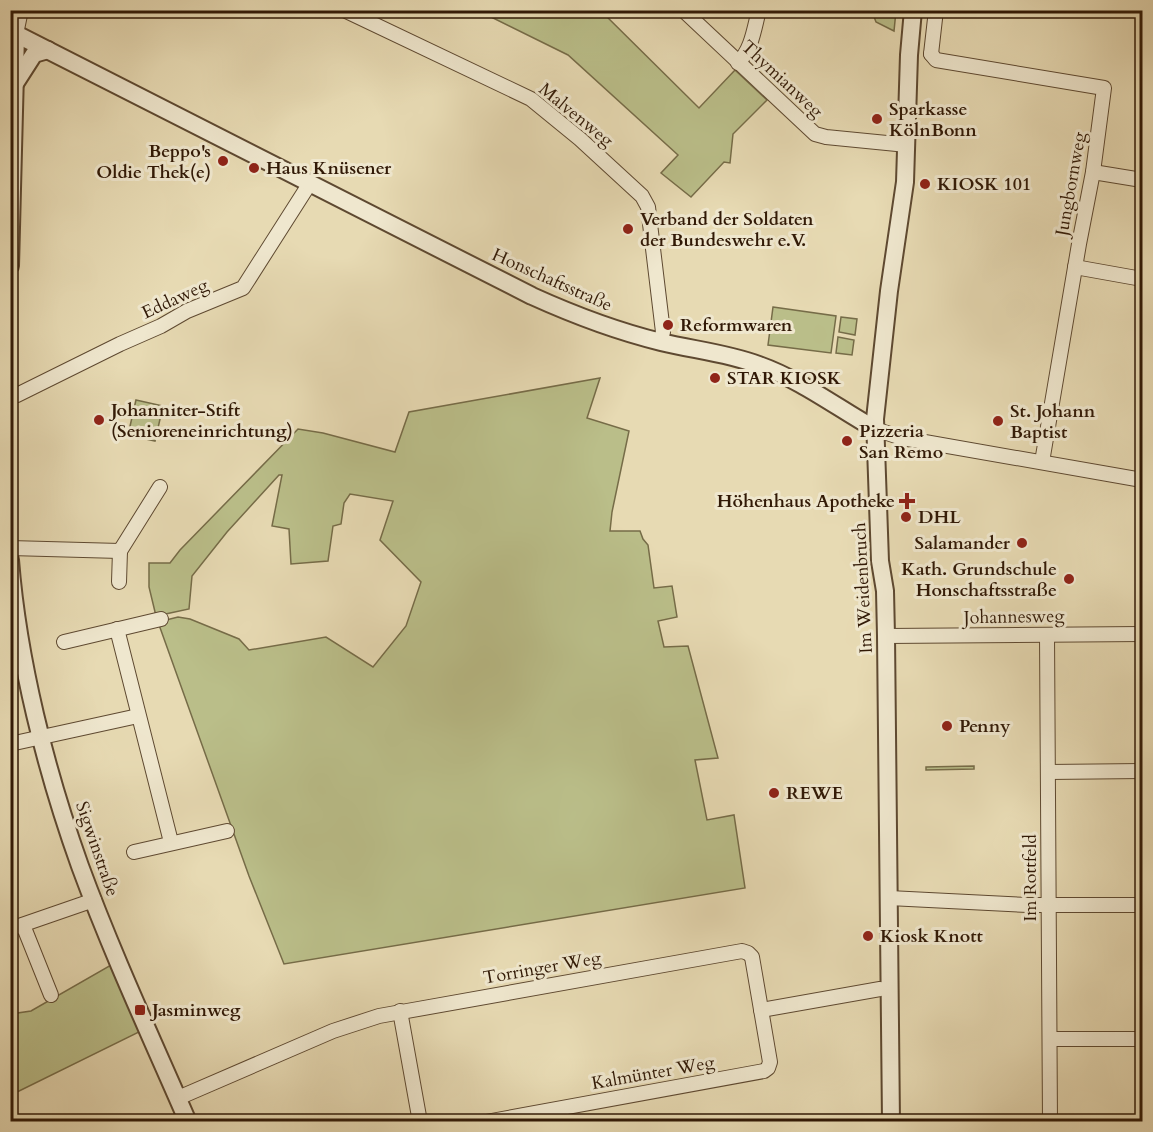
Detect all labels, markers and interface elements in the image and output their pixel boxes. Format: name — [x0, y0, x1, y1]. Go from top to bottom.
street label: Thymianweg — [736, 35, 829, 124]
street label: Malvenweg — [533, 77, 619, 153]
place label: Sparkasse KölnBonn — [889, 97, 977, 143]
marker: Sparkasse KölnBonn — [870, 112, 884, 126]
street label: Jungbornweg — [1049, 129, 1093, 241]
place label: Beppo's Oldie Thek(e) — [96, 139, 211, 185]
marker: Beppo's Oldie Thek(e) — [216, 154, 230, 168]
place label: Haus Knüsener — [266, 156, 392, 181]
marker: Haus Knüsener — [247, 161, 261, 175]
place label: KIOSK 101 — [937, 172, 1031, 197]
marker: KIOSK 101 — [918, 177, 932, 191]
place label: Verband der Soldaten der Bundeswehr e.V. — [640, 207, 814, 253]
marker: Verband der Soldaten der Bundeswehr e.V. — [621, 222, 635, 236]
street label: Honschaftsstraße — [488, 242, 616, 318]
street label: Eddaweg — [138, 272, 213, 325]
place label: Reformwaren — [680, 313, 793, 338]
marker: Reformwaren — [661, 318, 675, 332]
place label: STAR KIOSK — [727, 366, 842, 391]
marker: STAR KIOSK — [708, 371, 722, 385]
place label: Johanniter-Stift (Senioreneinrichtung) — [108, 398, 293, 444]
place label: St. Johann Baptist — [1010, 399, 1096, 445]
marker: Johanniter-Stift (Senioreneinrichtung) — [92, 413, 106, 427]
marker: St. Johann Baptist — [991, 414, 1005, 428]
place label: Pizzeria San Remo — [859, 419, 943, 465]
marker: Pizzeria San Remo — [840, 434, 854, 448]
place label: Höhenhaus Apotheke — [717, 489, 895, 514]
marker: Höhenhaus Apotheke — [900, 494, 914, 508]
place label: DHL — [918, 505, 961, 530]
marker: DHL — [899, 510, 913, 524]
street label: Im Weidenbruch — [847, 522, 879, 654]
place label: Salamander — [915, 531, 1011, 556]
marker: Salamander — [1015, 536, 1029, 550]
place label: Kath. Grundschule Honschaftsstraße — [901, 557, 1057, 603]
marker: Kath. Grundschule Honschaftsstraße — [1062, 572, 1076, 586]
street label: Johannesweg — [960, 604, 1066, 630]
place label: Penny — [959, 714, 1011, 739]
marker: Penny — [940, 719, 954, 733]
place label: REWE — [786, 781, 843, 806]
marker: REWE — [767, 786, 781, 800]
street label: Sigwinstraße — [69, 798, 125, 900]
street label: Im Rottfeld — [1018, 834, 1043, 922]
place label: Kiosk Knott — [880, 924, 984, 949]
marker: Kiosk Knott — [861, 929, 875, 943]
street label: Torringer Weg — [481, 945, 604, 991]
place label: Jasminweg — [149, 998, 241, 1023]
marker: Jasminweg — [133, 1003, 147, 1017]
street label: Kalmünter Weg — [590, 1050, 717, 1096]

